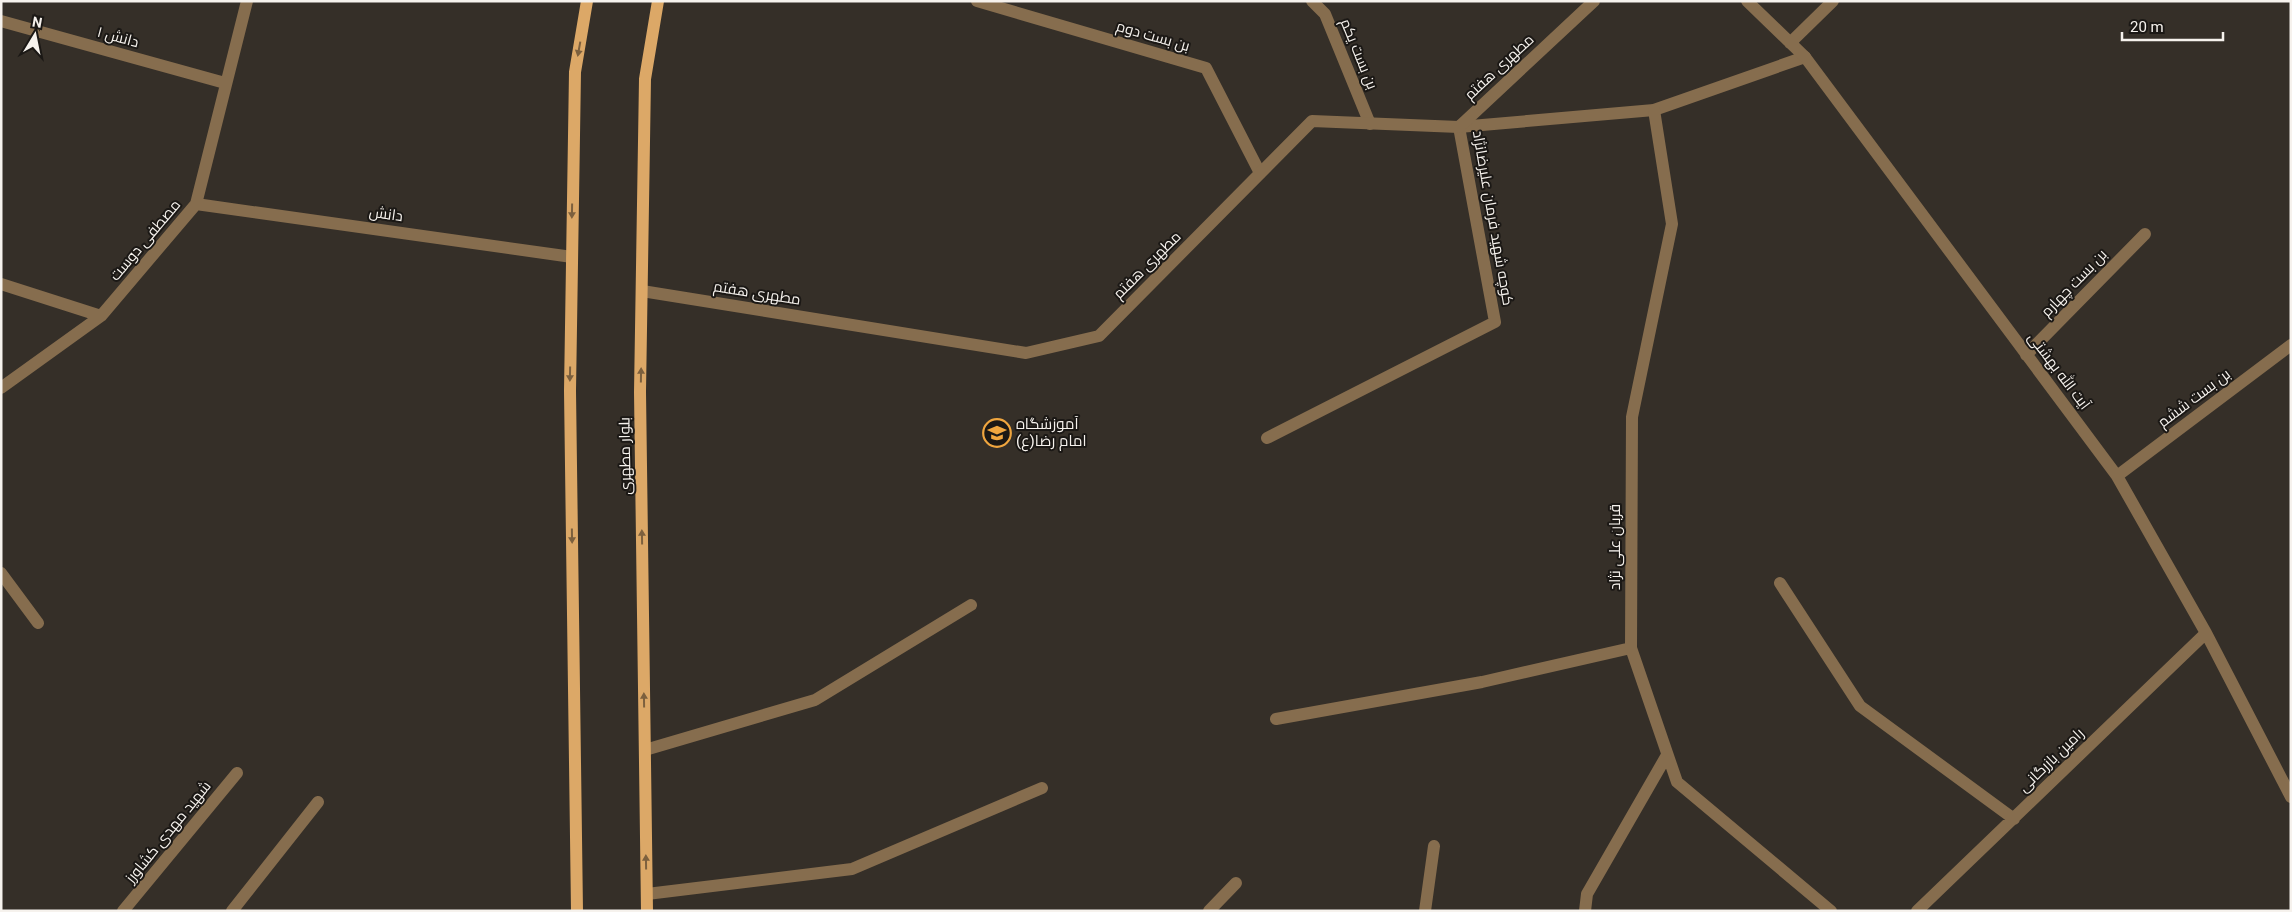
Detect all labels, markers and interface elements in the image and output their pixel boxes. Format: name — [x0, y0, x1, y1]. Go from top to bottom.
north arrow — [10, 10, 60, 60]
scale bar — [2122, 10, 2223, 42]
text: N — [31, 13, 44, 31]
street label: بن بست یکم — [1336, 16, 1381, 92]
street label: بن بست دوم — [1114, 17, 1192, 56]
text: 20 m — [2130, 18, 2164, 36]
street label: دانش ۱ — [95, 23, 141, 52]
street label: مطهری هفتم — [1461, 30, 1538, 104]
one-way arrow — [574, 42, 582, 58]
street label: کوچه شهید فرمان علیرضانژاد — [1468, 129, 1517, 307]
street label: مصطفی دوست — [106, 196, 185, 285]
street label: دانش — [368, 203, 404, 226]
one-way arrow — [568, 204, 576, 220]
street label: مطهری هفتم — [1109, 227, 1185, 303]
street label: بن بست چهارم — [2037, 245, 2111, 321]
street label: مطهری هفتم — [712, 277, 802, 310]
street label: آیت الله بهشتی — [2023, 328, 2095, 414]
street label: بن بست ششم — [2154, 365, 2234, 432]
one-way arrow — [566, 366, 574, 382]
one-way arrow — [637, 366, 645, 382]
place label: آموزشگاه امام رضا(ع) — [1016, 415, 1087, 452]
street label: بلوار مطهری — [615, 417, 636, 495]
school or university icon: آموزشگاه امام رضا(ع) — [982, 418, 1012, 448]
street label: قربان علی نژاد — [1606, 504, 1625, 590]
one-way arrow — [568, 529, 576, 545]
one-way arrow — [638, 529, 646, 545]
one-way arrow — [640, 691, 648, 707]
street label: رامین بازرگانی — [2014, 724, 2088, 796]
street label: شهید مهدی کشاورز — [121, 777, 215, 888]
one-way arrow — [642, 854, 650, 870]

